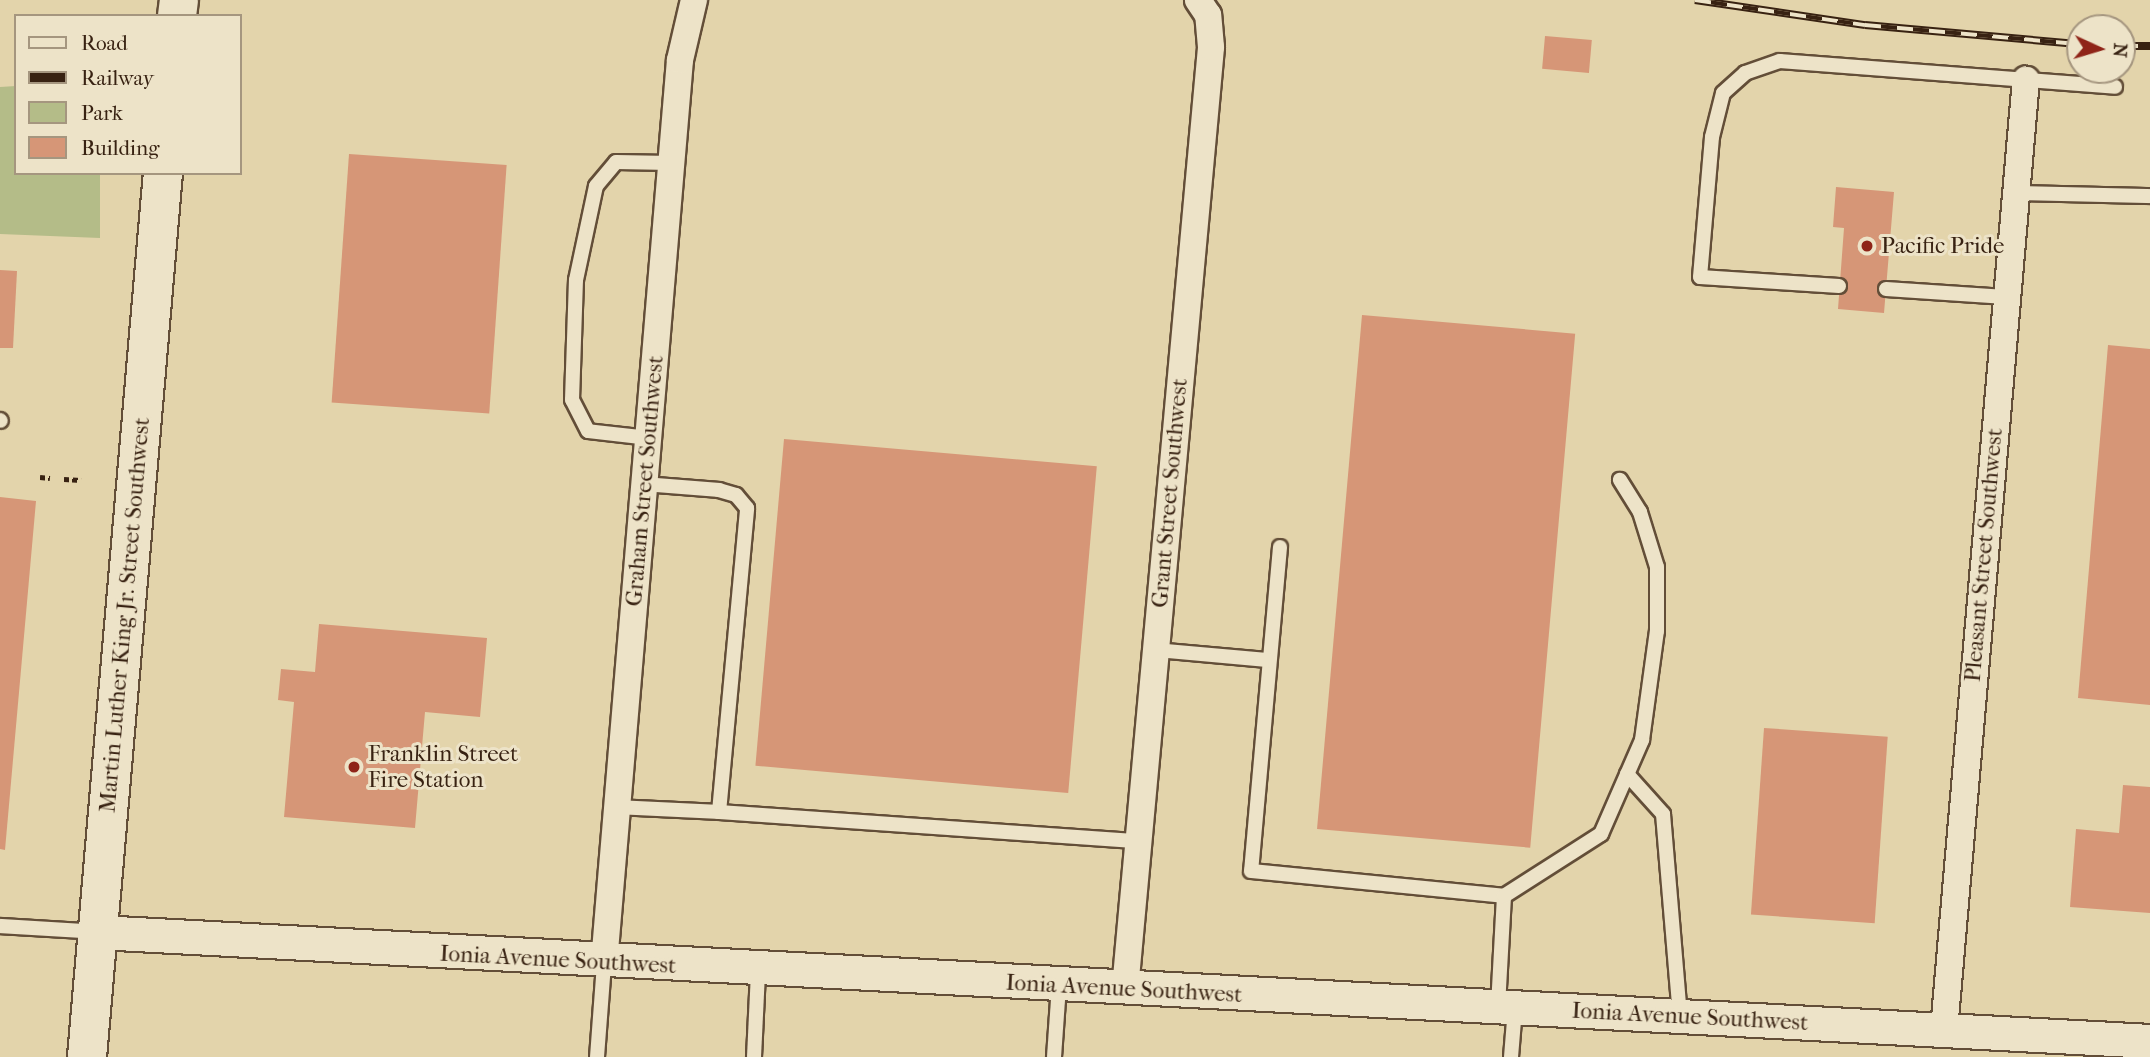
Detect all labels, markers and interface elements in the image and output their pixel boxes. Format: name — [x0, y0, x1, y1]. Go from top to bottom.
legend — [14, 14, 242, 175]
north arrow — [2066, 14, 2136, 84]
text: Road — [81, 31, 128, 55]
text: N — [2108, 42, 2131, 58]
text: Railway — [81, 66, 154, 90]
text: Park — [81, 101, 123, 125]
text: Building — [81, 136, 159, 160]
place label: Pacific Pride — [1881, 232, 2004, 260]
marker: Pacific Pride — [1859, 238, 1875, 254]
street label: Graham Street Southwest — [620, 354, 670, 608]
street label: Grant Street Southwest — [1146, 377, 1194, 609]
street label: Martin Luther King Jr. Street Southwest — [94, 416, 156, 814]
street label: Pleasant Street Southwest — [1959, 427, 2009, 683]
place label: Franklin Street Fire Station — [368, 740, 518, 794]
marker: Franklin Street Fire Station — [346, 759, 362, 775]
street label: Ionia Avenue Southwest — [439, 940, 677, 980]
street label: Ionia Avenue Southwest — [1005, 969, 1243, 1009]
street label: Ionia Avenue Southwest — [1571, 997, 1809, 1037]

